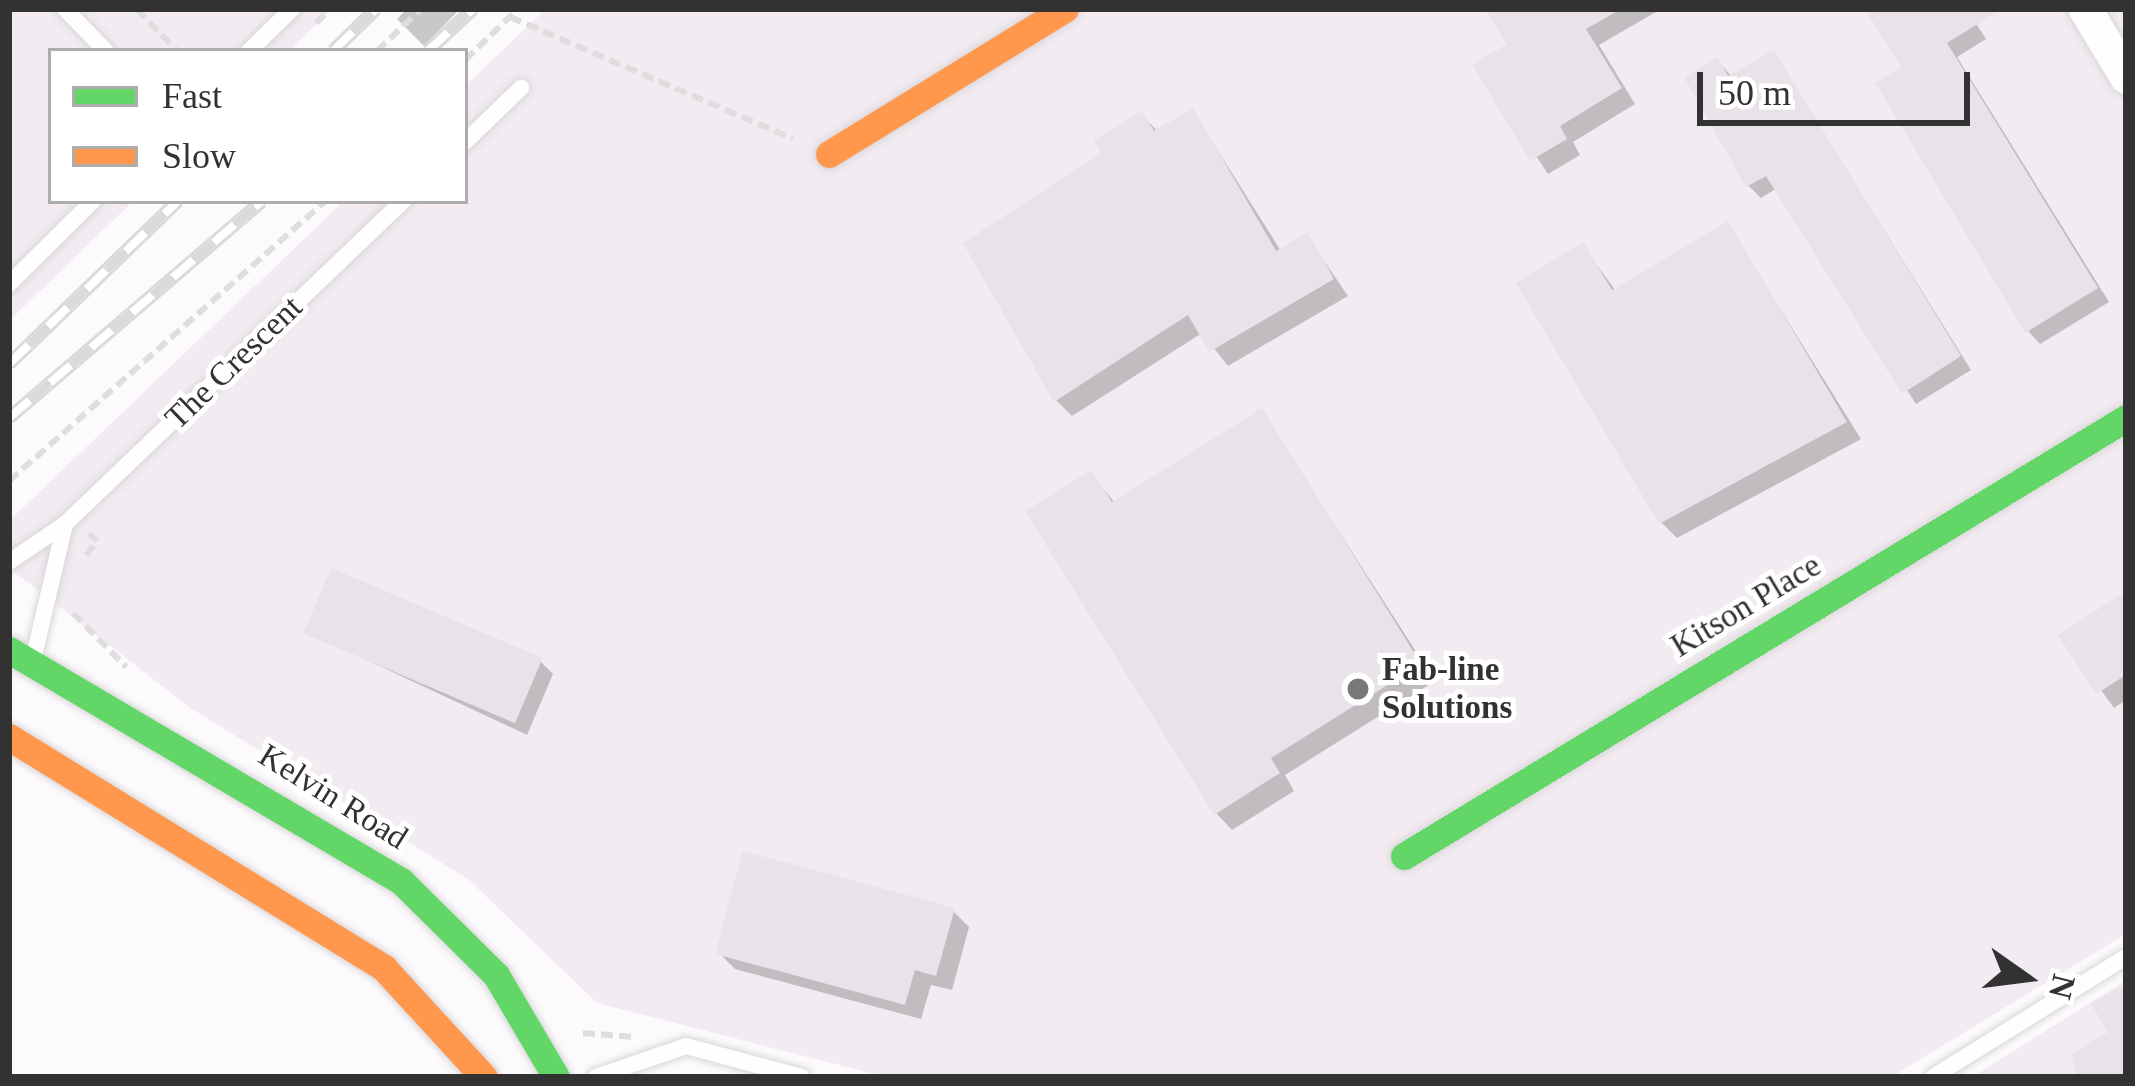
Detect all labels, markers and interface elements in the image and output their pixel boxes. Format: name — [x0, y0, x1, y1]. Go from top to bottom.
legend — [48, 48, 468, 204]
scale bar — [1703, 48, 1976, 122]
text: 50 m — [1718, 73, 1791, 113]
text: Fast — [162, 76, 222, 116]
text: Slow — [162, 136, 236, 176]
street label: The Crescent — [157, 288, 311, 438]
street label: Kitson Place — [1664, 546, 1828, 666]
place label: Fab-line Solutions — [1382, 650, 1512, 728]
marker: Fab-line Solutions — [1345, 676, 1371, 702]
street label: Kelvin Road — [251, 736, 415, 858]
north arrow — [1967, 918, 2087, 1038]
text: N — [2042, 971, 2082, 1003]

